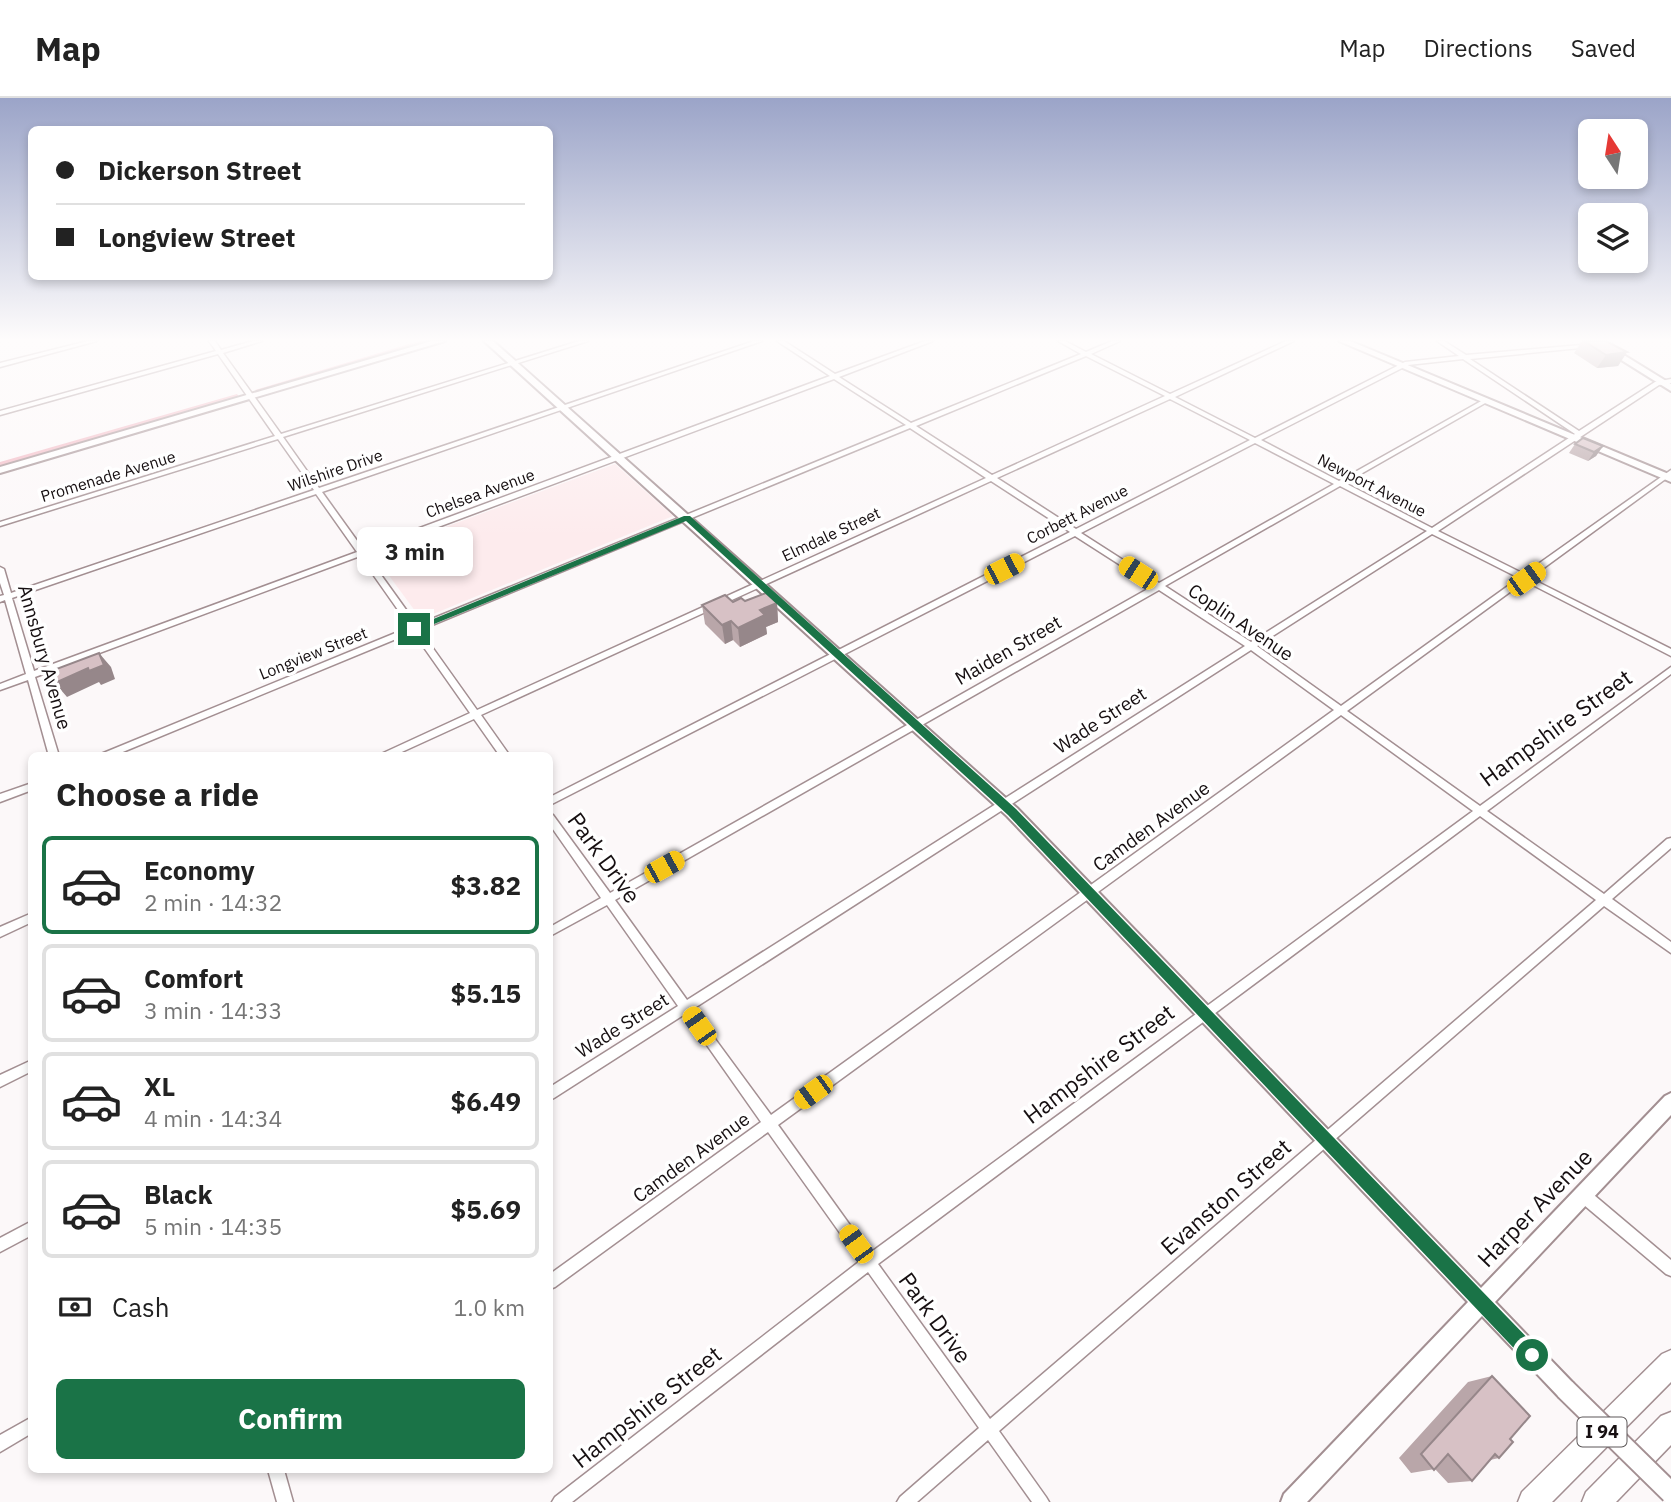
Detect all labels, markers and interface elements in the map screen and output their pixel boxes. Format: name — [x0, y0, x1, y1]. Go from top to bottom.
text: Map — [35, 27, 101, 70]
text: Map — [1339, 32, 1385, 64]
text: Directions — [1423, 32, 1533, 64]
text: Saved — [1571, 32, 1636, 64]
north arrow — [1578, 119, 1648, 189]
map controls — [1578, 119, 1648, 273]
text: Dickerson Street — [98, 153, 301, 187]
button: layers — [1578, 203, 1648, 273]
text: Longview Street — [98, 220, 296, 254]
street label: Wilshire Drive — [285, 444, 385, 496]
street label: Promenade Avenue — [38, 446, 178, 506]
street label: Newport Avenue — [1314, 449, 1430, 521]
street label: Chelsea Avenue — [423, 464, 537, 522]
street label: Corbett Avenue — [1023, 480, 1131, 548]
street label: Elmdale Street — [779, 502, 883, 566]
callout: 3 min — [356, 528, 472, 576]
text: 3 min — [385, 536, 445, 566]
car — [981, 550, 1028, 588]
car — [1115, 553, 1162, 593]
car — [1503, 558, 1550, 600]
street label: Coplin Avenue — [1184, 578, 1298, 666]
street label: Annsbury Avenue — [13, 582, 77, 732]
street label: Maiden Street — [950, 610, 1066, 690]
route end — [398, 613, 430, 645]
street label: Longview Street — [256, 622, 370, 684]
street label: Hampshire Street — [1473, 662, 1638, 793]
street label: Wade Street — [1049, 681, 1151, 759]
text: Choose a ride — [56, 773, 259, 815]
street label: Camden Avenue — [1088, 776, 1214, 876]
street label: Park Drive — [562, 806, 648, 909]
car — [641, 848, 688, 886]
text: Economy — [144, 853, 255, 887]
icon: car — [60, 854, 123, 917]
text: $3.82 — [451, 868, 521, 902]
text: 2 min · 14:32 — [144, 887, 282, 917]
text: Comfort — [144, 961, 243, 995]
icon: car — [60, 962, 123, 1025]
text: $5.15 — [451, 976, 521, 1010]
street label: Wade Street — [571, 987, 673, 1063]
text: 3 min · 14:33 — [144, 995, 282, 1025]
street label: Hampshire Street — [1017, 997, 1180, 1130]
car — [679, 1003, 720, 1049]
text: XL — [144, 1069, 175, 1103]
icon: car — [60, 1070, 123, 1133]
car — [790, 1071, 837, 1113]
text: $6.49 — [451, 1084, 521, 1118]
text: 4 min · 14:34 — [144, 1103, 282, 1133]
street label: Camden Avenue — [628, 1107, 754, 1207]
street label: Evanston Street — [1154, 1131, 1297, 1261]
street label: Harper Avenue — [1470, 1142, 1598, 1273]
text: Black — [144, 1177, 212, 1211]
icon: car — [60, 1178, 123, 1241]
text: $5.69 — [451, 1192, 521, 1226]
text: 5 min · 14:35 — [144, 1211, 282, 1241]
car — [836, 1221, 877, 1267]
street label: Park Drive — [893, 1266, 979, 1369]
icon: cash — [56, 1288, 94, 1326]
text: Cash — [112, 1290, 169, 1324]
text: 1.0 km — [454, 1292, 525, 1322]
street label: Hampshire Street — [566, 1339, 727, 1474]
route start — [1516, 1339, 1548, 1371]
button: Confirm — [56, 1379, 525, 1459]
road number: I 94 — [1578, 1418, 1626, 1447]

